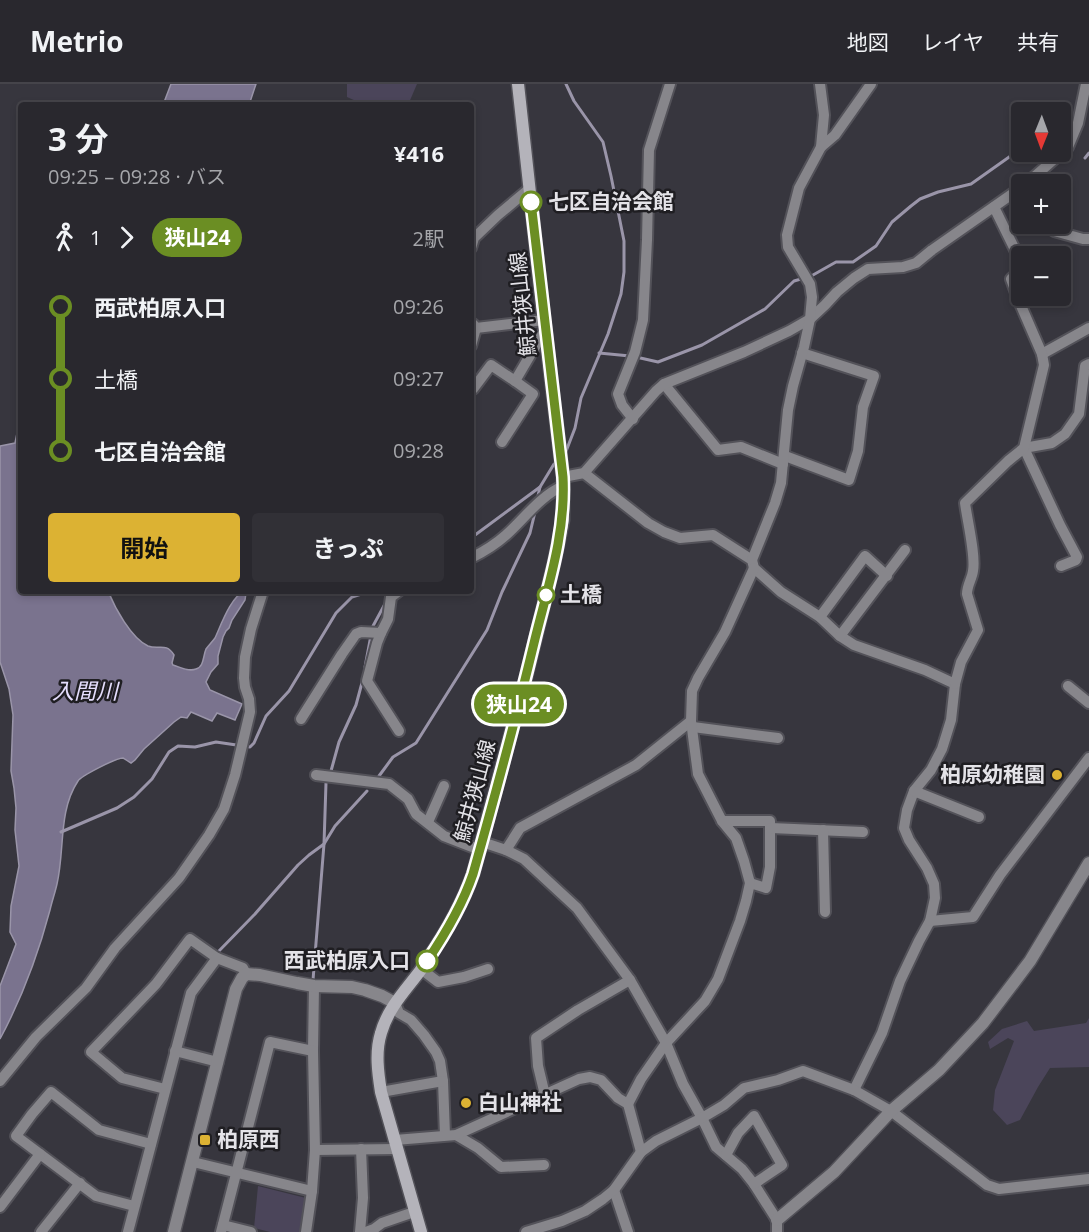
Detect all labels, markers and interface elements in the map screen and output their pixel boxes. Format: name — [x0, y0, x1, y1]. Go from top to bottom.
text: Metrio — [30, 22, 124, 60]
text: 地図 — [847, 28, 889, 56]
text: レイヤ — [922, 28, 984, 56]
text: 共有 — [1017, 28, 1059, 56]
north arrow — [1011, 102, 1071, 162]
map controls — [1011, 102, 1071, 306]
text: 3 分 — [48, 116, 108, 161]
text: ¥416 — [394, 138, 444, 168]
text: 09:25 – 09:28 · バス — [48, 163, 226, 190]
button: + — [1011, 174, 1071, 234]
place label: 七区自治会館 — [548, 187, 674, 215]
marker: 七区自治会館 — [520, 191, 542, 213]
icon: walk — [48, 221, 81, 254]
icon: forward — [110, 221, 143, 254]
text: 狭山24 — [164, 223, 230, 251]
text: 1 — [90, 224, 101, 251]
text: 2駅 — [413, 225, 444, 252]
button: − — [1011, 246, 1071, 306]
street label: 鯨井狭山線 — [503, 250, 541, 358]
text: 西武柏原入口 — [94, 292, 226, 322]
text: 09:26 — [393, 293, 444, 320]
text: 土橋 — [94, 364, 138, 394]
text: 09:27 — [393, 365, 444, 392]
text: 七区自治会館 — [94, 436, 226, 466]
text: 09:28 — [393, 437, 444, 464]
button: 開始 — [48, 513, 240, 582]
button: きっぷ — [252, 513, 444, 582]
place label: 土橋 — [560, 580, 602, 608]
marker: 土橋 — [537, 586, 555, 604]
water label: 入間川 — [52, 675, 120, 705]
line badge: 狭山24 — [477, 684, 561, 724]
text: 狭山24 — [486, 690, 552, 718]
street label: 鯨井狭山線 — [447, 736, 501, 845]
place label: 柏原幼稚園 — [940, 760, 1045, 788]
marker: 柏原幼稚園 — [1050, 768, 1064, 782]
place label: 西武柏原入口 — [284, 946, 410, 974]
marker: 西武柏原入口 — [416, 950, 438, 972]
place label: 白山神社 — [478, 1088, 562, 1116]
marker: 白山神社 — [459, 1096, 473, 1110]
place label: 柏原西 — [217, 1125, 280, 1153]
marker: 柏原西 — [198, 1133, 212, 1147]

